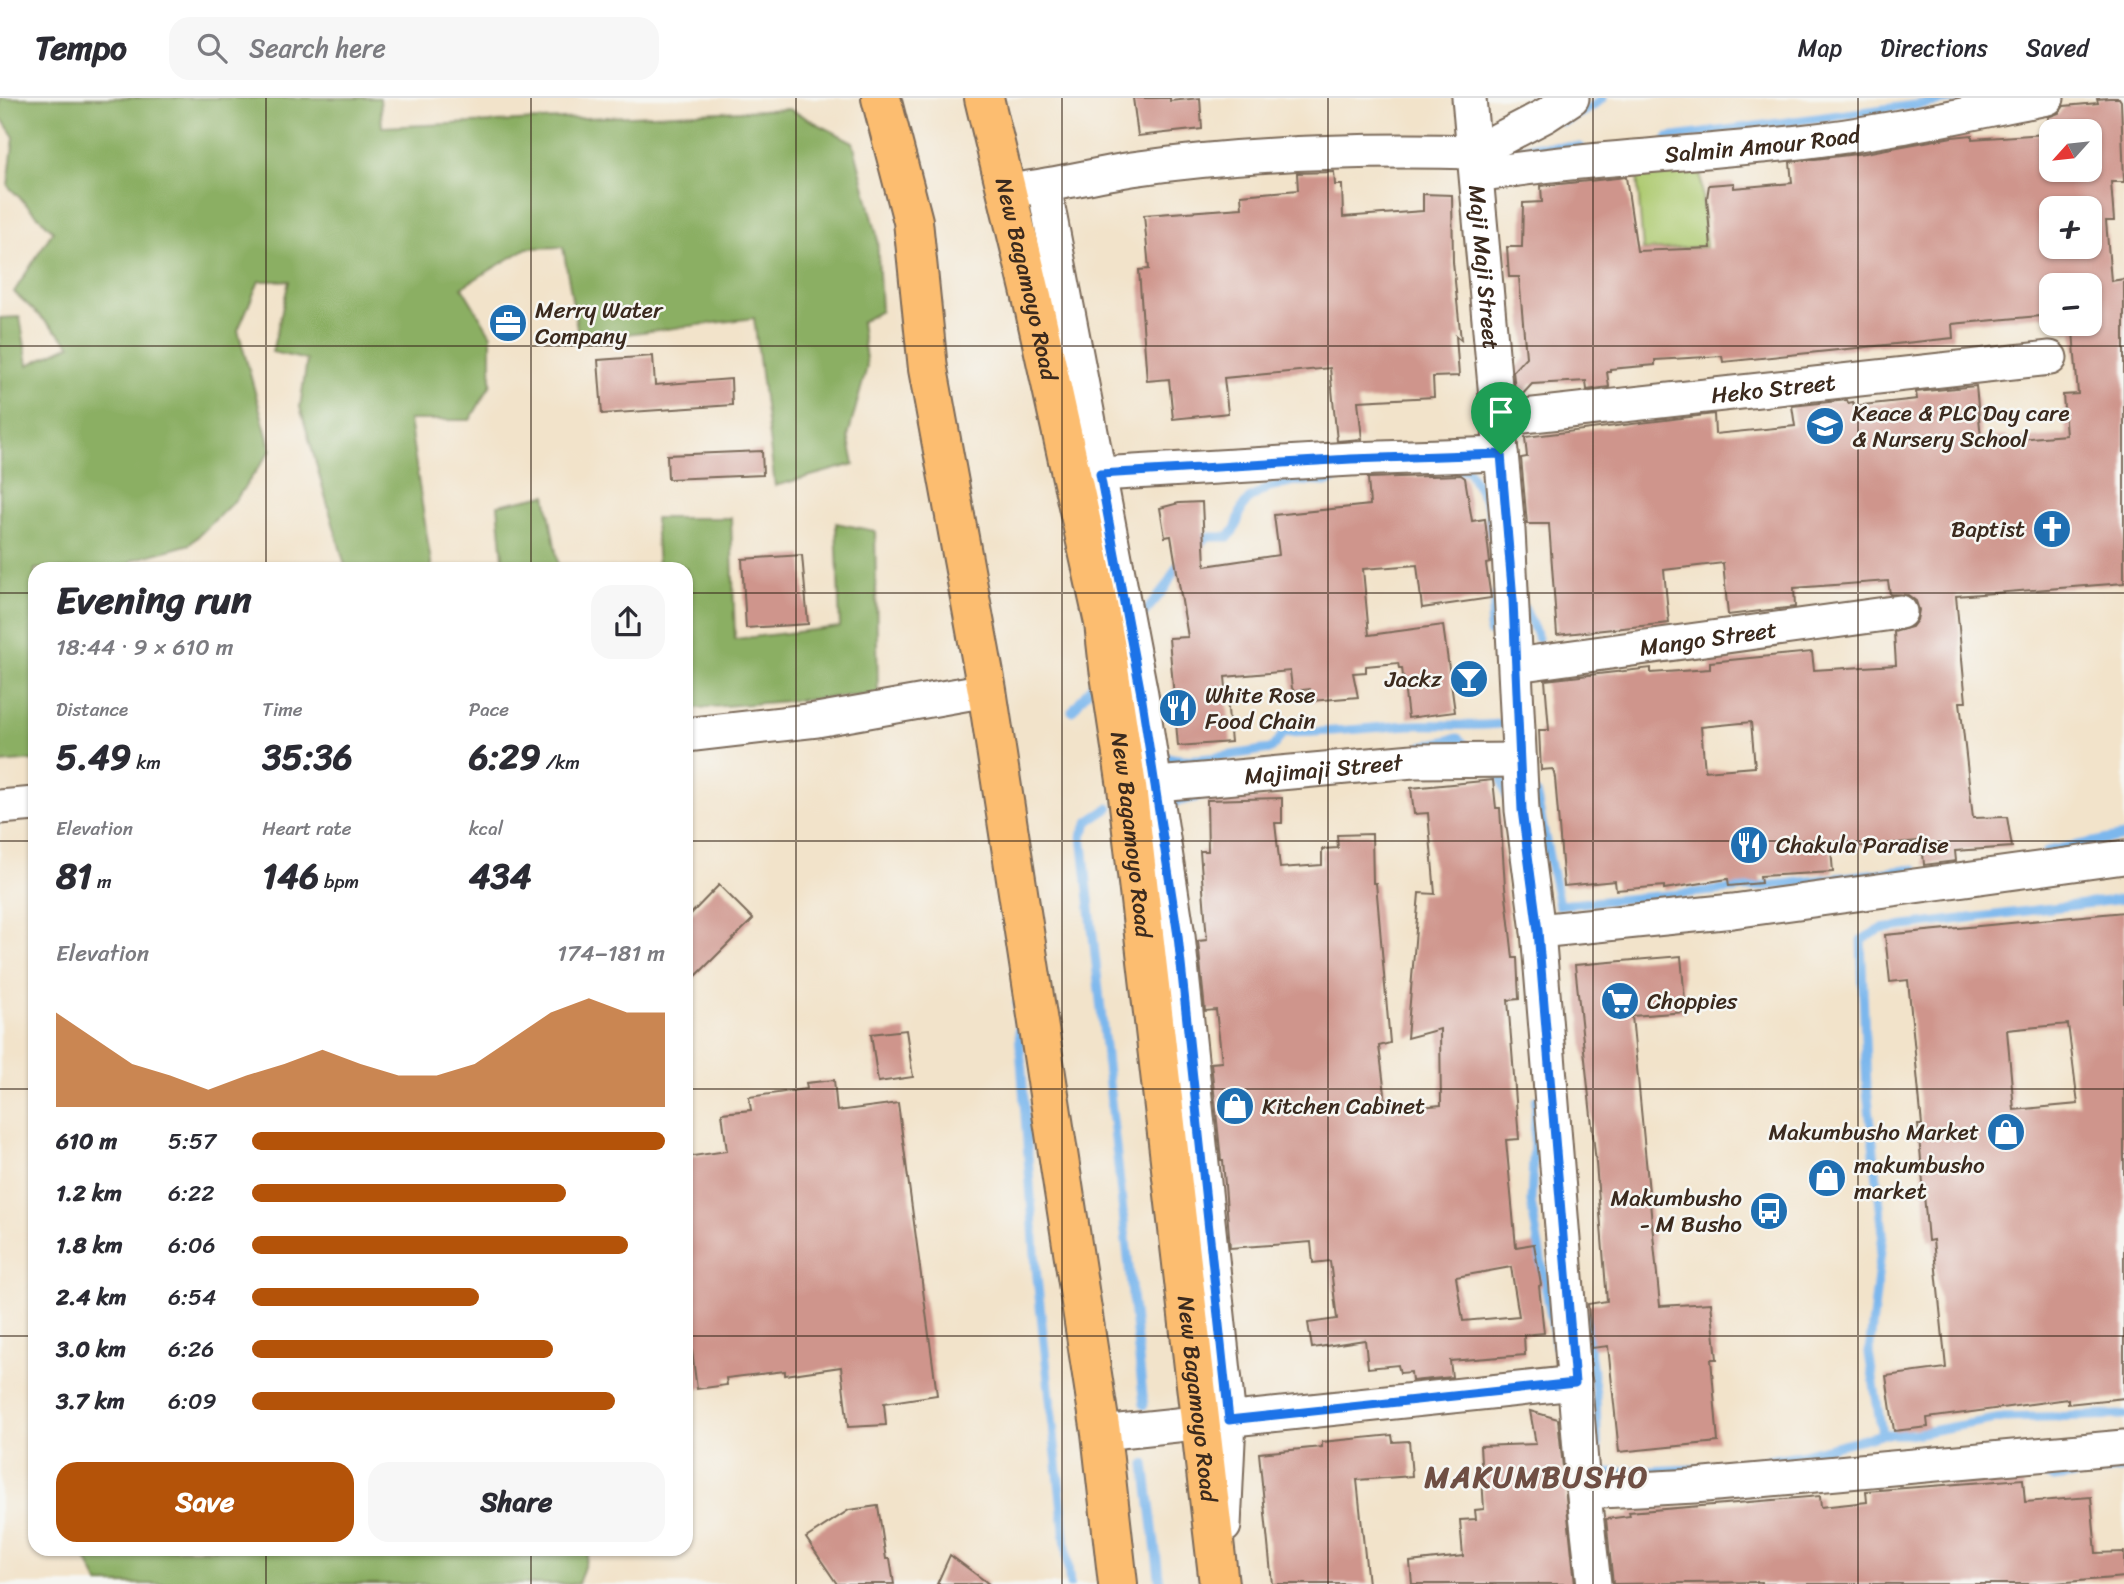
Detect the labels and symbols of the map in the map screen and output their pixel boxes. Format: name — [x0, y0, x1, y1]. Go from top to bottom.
street label: Salmin Amour Road — [1663, 114, 1865, 175]
north arrow — [2039, 119, 2102, 182]
street label: New Bagamoyo Road — [983, 173, 1070, 386]
street label: Maji Maji Street — [1456, 183, 1512, 351]
place label: Merry Water Company — [535, 290, 664, 357]
office icon: Merry Water Company — [487, 302, 529, 344]
street label: Heko Street — [1709, 362, 1838, 416]
pin — [1471, 382, 1531, 454]
place label: Keace & PLC Day care & Nursery School — [1852, 393, 2070, 460]
school or university icon: Keace & PLC Day care & Nursery School — [1804, 405, 1846, 447]
church icon: Baptist — [2031, 508, 2073, 550]
place label: Baptist — [1951, 509, 2025, 550]
street label: Mango Street — [1637, 609, 1779, 669]
bar icon: Jackz — [1448, 658, 1490, 700]
place label: Jackz — [1384, 659, 1442, 700]
place label: White Rose Food Chain — [1205, 675, 1316, 742]
restaurant icon: White Rose Food Chain — [1157, 687, 1199, 729]
street label: New Bagamoyo Road — [1098, 729, 1164, 942]
street label: Majimaji Street — [1242, 742, 1406, 797]
restaurant icon: Chakula Paradise — [1728, 824, 1770, 866]
place label: Chakula Paradise — [1776, 825, 1949, 866]
supermarket icon: Choppies — [1599, 980, 1641, 1022]
place label: Choppies — [1647, 981, 1738, 1022]
shop icon: Kitchen Cabinet — [1214, 1085, 1256, 1127]
place label: Kitchen Cabinet — [1262, 1086, 1425, 1127]
shop icon: Makumbusho Market — [1985, 1111, 2027, 1153]
place label: Makumbusho Market — [1768, 1112, 1979, 1153]
place label: makumbusho market — [1854, 1145, 1985, 1212]
shop icon: makumbusho market — [1806, 1157, 1848, 1199]
place label: Makumbusho - M Busho — [1611, 1178, 1742, 1245]
bus stop icon: Makumbusho - M Busho — [1748, 1190, 1790, 1232]
street label: New Bagamoyo Road — [1165, 1294, 1230, 1506]
district label: MAKUMBUSHO — [1423, 1450, 1650, 1504]

